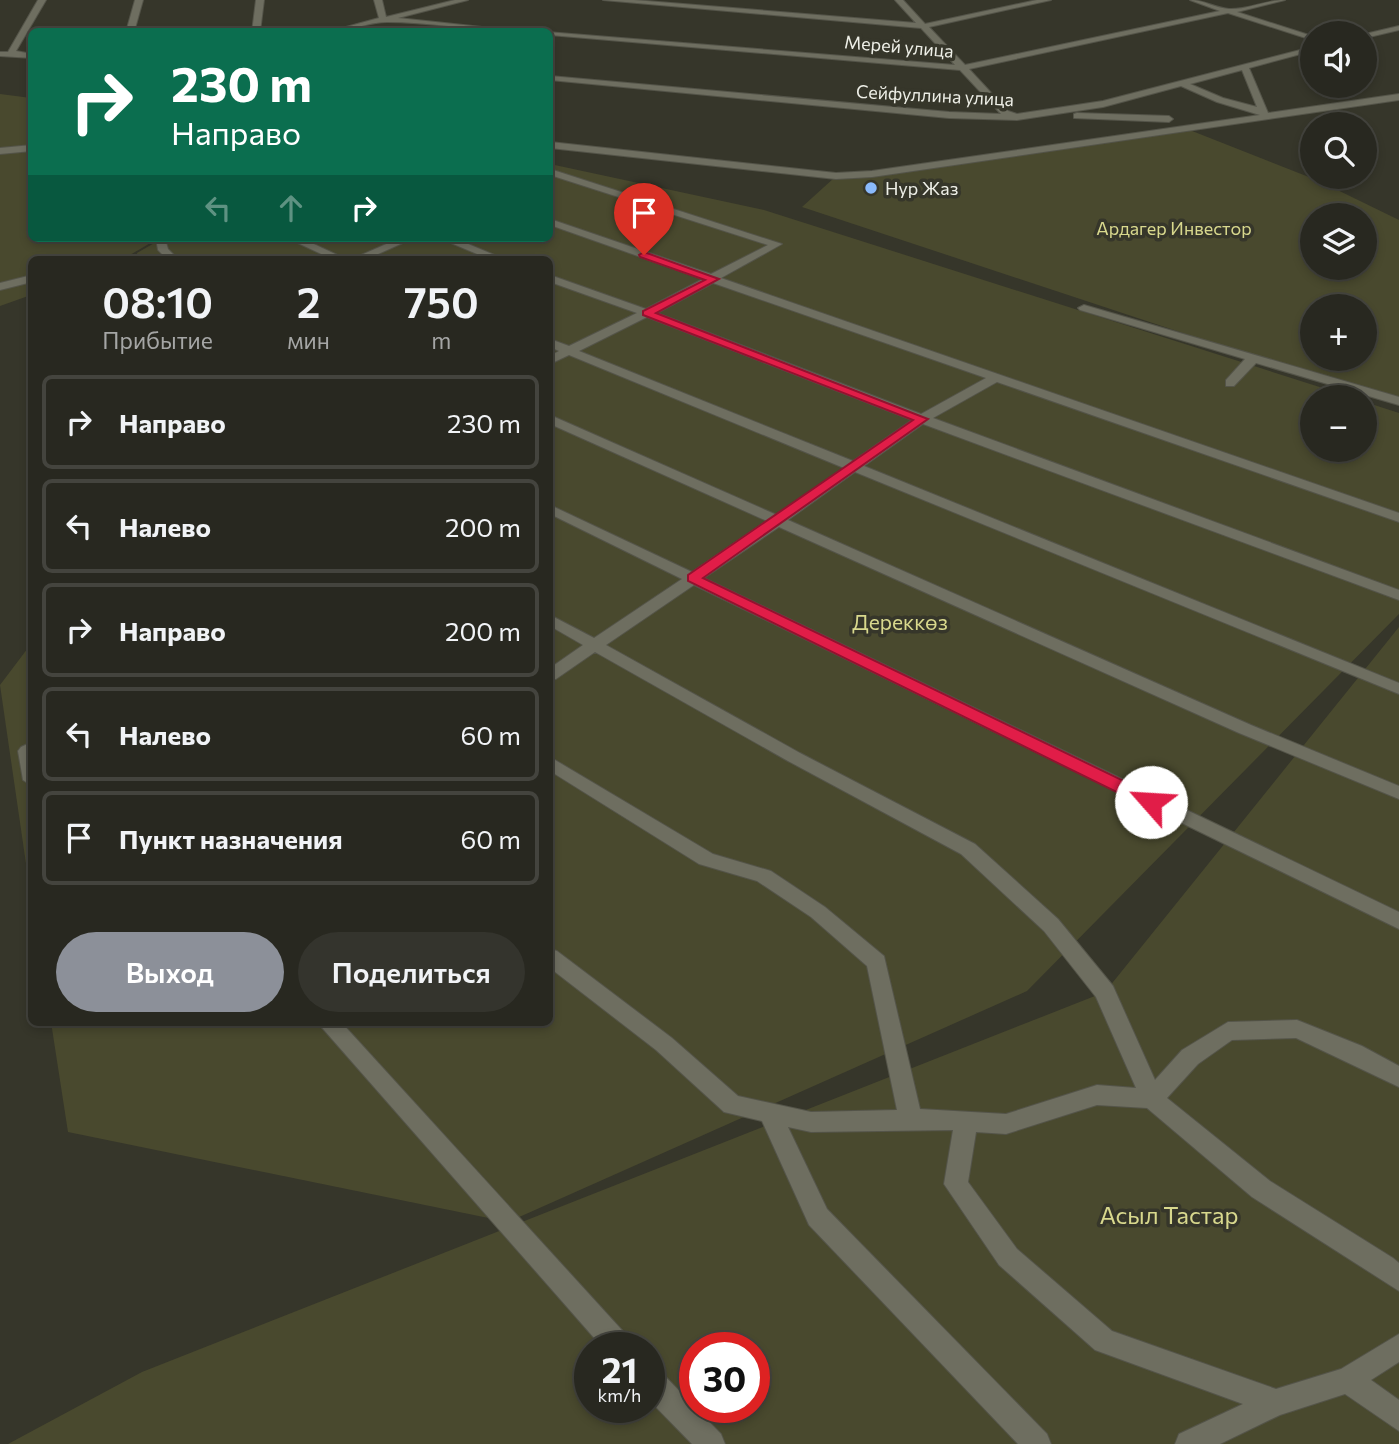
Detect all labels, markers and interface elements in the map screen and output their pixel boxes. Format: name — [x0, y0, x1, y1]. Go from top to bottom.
map controls — [1300, 21, 1377, 462]
button: sound — [1300, 21, 1377, 98]
street label: Мерей улица — [843, 30, 955, 62]
text: 230 m — [171, 52, 312, 112]
icon: right — [56, 56, 147, 147]
street label: Сейфуллина улица — [855, 80, 1015, 110]
text: Направо — [171, 112, 301, 152]
button: search — [1300, 112, 1377, 189]
place label: Нур Жаз — [885, 177, 958, 199]
marker: Нур Жаз — [863, 180, 879, 196]
pin — [614, 183, 674, 255]
icon: left — [199, 189, 237, 227]
icon: ahead — [272, 189, 310, 227]
icon: right — [345, 189, 383, 227]
icon: arrive — [625, 194, 663, 232]
button: layers — [1300, 203, 1377, 280]
park label: Ардагер Инвестор — [1096, 217, 1252, 239]
text: 08:10 — [102, 275, 213, 327]
text: 2 — [297, 275, 320, 327]
text: 750 — [404, 275, 479, 327]
button: + — [1300, 294, 1377, 371]
text: Прибытие — [102, 326, 213, 354]
text: мин — [287, 326, 330, 354]
text: m — [431, 326, 451, 354]
button: − — [1300, 385, 1377, 462]
icon: right — [60, 403, 98, 441]
text: Направо — [119, 407, 226, 438]
text: 230 m — [447, 407, 521, 438]
icon: left — [60, 507, 98, 545]
text: Налево — [119, 511, 211, 542]
text: 200 m — [445, 511, 521, 542]
park label: Дереккөз — [852, 609, 948, 634]
icon: right — [60, 611, 98, 649]
text: Направо — [119, 615, 226, 646]
text: 200 m — [445, 615, 521, 646]
icon: left — [60, 715, 98, 753]
text: Налево — [119, 719, 211, 750]
text: 60 m — [461, 719, 521, 750]
position arrow — [1114, 765, 1188, 839]
icon: arrive — [60, 819, 98, 857]
text: Пункт назначения — [119, 823, 343, 854]
text: 60 m — [461, 823, 521, 854]
button: Выход — [56, 932, 284, 1012]
button: Поделиться — [298, 932, 525, 1012]
park label: Асыл Тастар — [1099, 1200, 1239, 1229]
speed limit sign: 30 — [679, 1332, 770, 1423]
text: 21 — [602, 1347, 637, 1390]
text: km/h — [598, 1384, 641, 1406]

